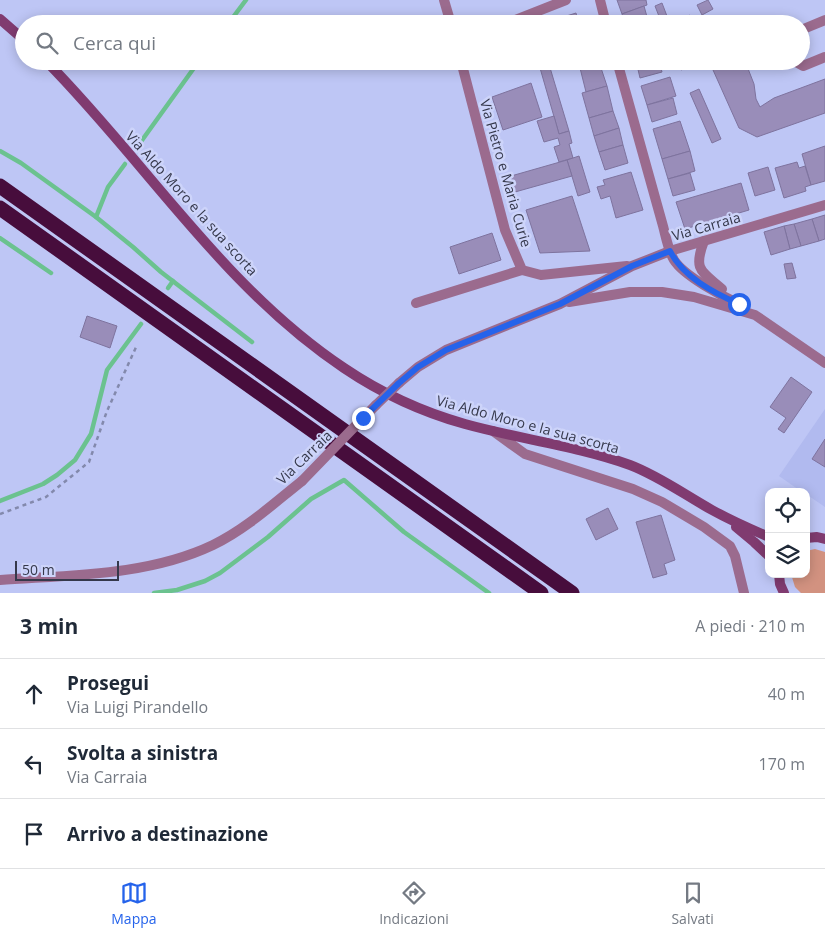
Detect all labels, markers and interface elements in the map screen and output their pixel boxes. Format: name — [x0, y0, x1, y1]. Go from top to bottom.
search box — [15, 15, 810, 70]
icon: search — [33, 29, 61, 57]
text: Cerca qui — [73, 30, 156, 56]
street label: Via Pietro e Maria Curie — [476, 97, 536, 249]
street label: Via Aldo Moro e la sua scorta — [122, 127, 262, 279]
street label: Via Carraia — [670, 207, 742, 245]
route start — [728, 293, 751, 316]
street label: Via Aldo Moro e la sua scorta — [434, 390, 622, 458]
route end — [352, 407, 375, 430]
street label: Via Carraia — [272, 426, 336, 488]
map controls — [765, 488, 810, 578]
button: locate — [765, 488, 810, 533]
button: layers — [765, 533, 810, 578]
scale bar — [15, 558, 119, 581]
text: 50 m — [22, 560, 55, 579]
text: 3 min — [20, 612, 78, 640]
text: A piedi · 210 m — [695, 615, 805, 637]
text: Prosegui — [67, 670, 149, 696]
icon: ahead — [20, 680, 48, 708]
text: 40 m — [768, 683, 805, 705]
text: Via Luigi Pirandello — [67, 696, 208, 718]
text: Svolta a sinistra — [67, 740, 218, 766]
icon: left — [20, 750, 48, 778]
text: 170 m — [759, 753, 805, 775]
text: Via Carraia — [67, 766, 148, 788]
icon: arrive — [20, 820, 48, 848]
text: Arrivo a destinazione — [67, 821, 268, 847]
tab: Mappa — [111, 879, 157, 928]
tab: Indicazioni — [379, 879, 449, 928]
tab: Salvati — [671, 879, 714, 928]

